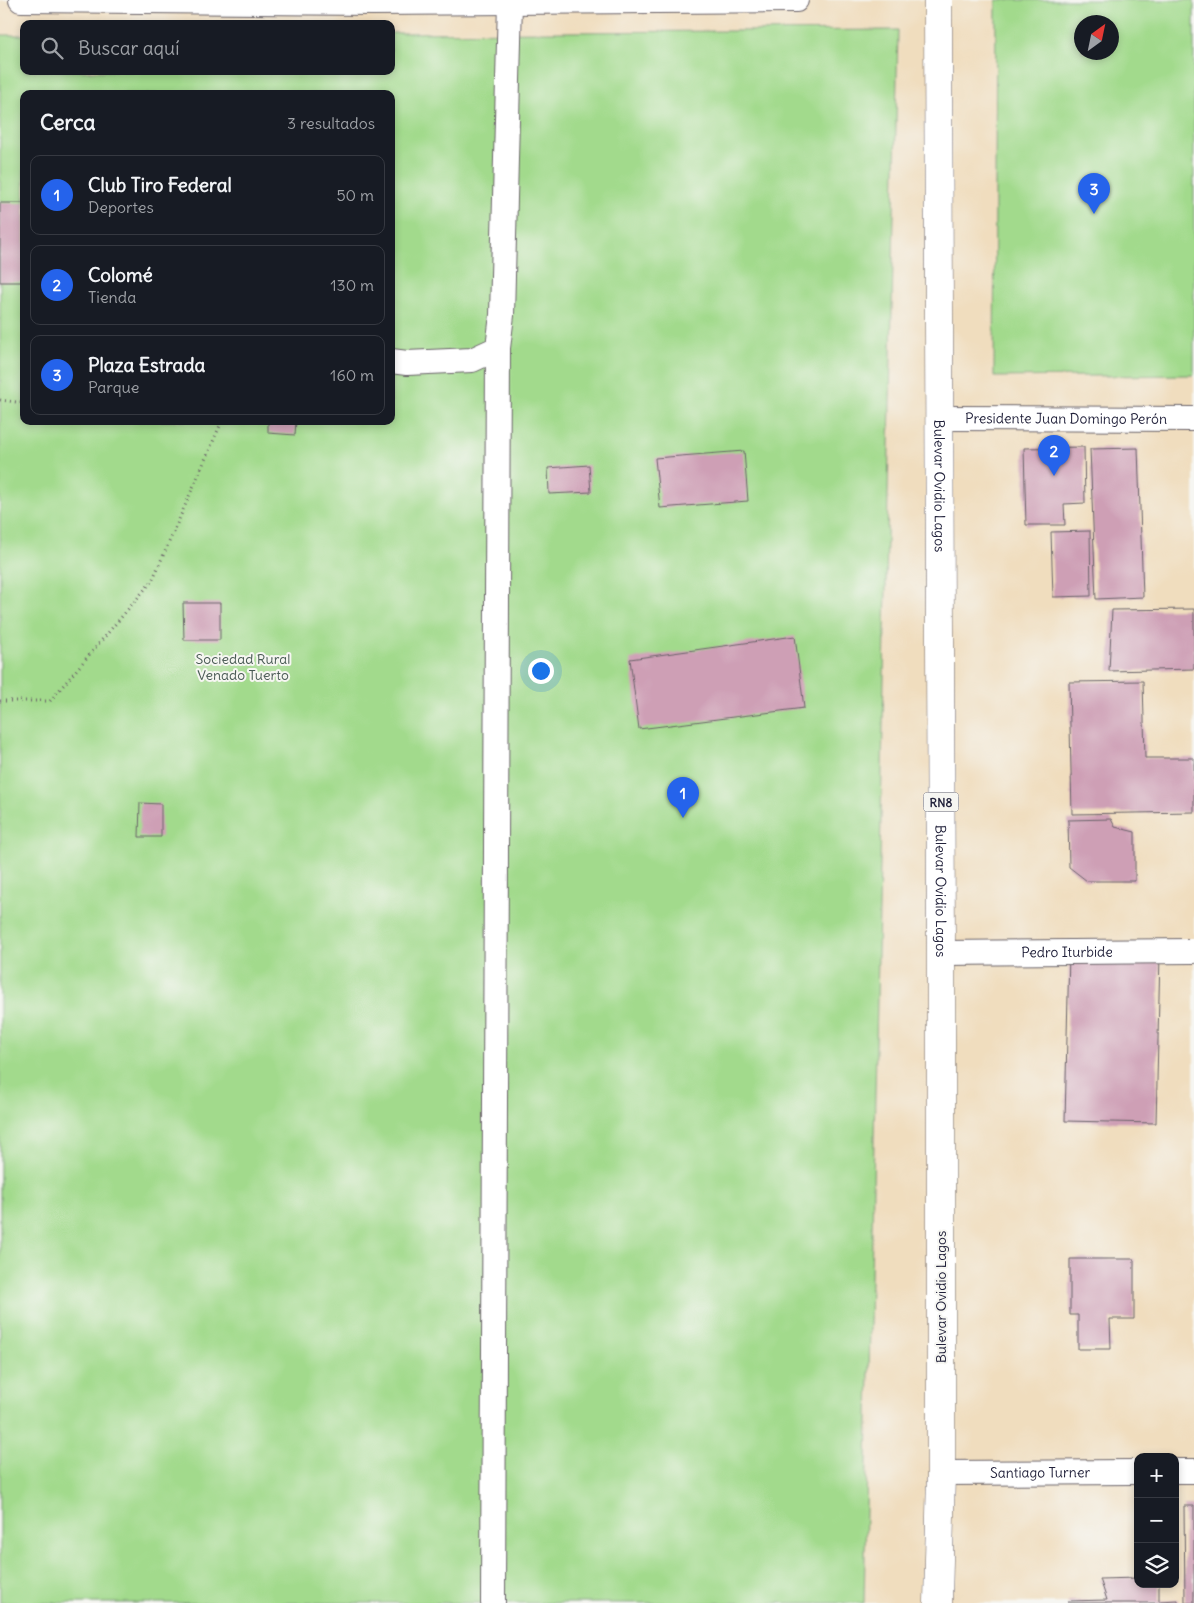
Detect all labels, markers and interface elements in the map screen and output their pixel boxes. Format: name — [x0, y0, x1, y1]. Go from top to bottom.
north arrow — [1074, 15, 1119, 60]
search box — [20, 20, 395, 75]
icon: search — [38, 34, 66, 62]
text: Buscar aquí — [78, 36, 179, 60]
text: Cerca — [40, 109, 95, 136]
text: 3 resultados — [287, 113, 375, 133]
text: Club Tiro Federal — [88, 173, 232, 197]
pin: 3 — [1078, 173, 1110, 214]
text: 1 — [54, 185, 60, 205]
text: 50 m — [336, 185, 374, 205]
text: Deportes — [88, 197, 154, 217]
text: Colomé — [88, 263, 153, 287]
text: 2 — [53, 275, 61, 295]
text: 130 m — [330, 275, 374, 295]
text: Tienda — [88, 287, 136, 307]
text: Plaza Estrada — [88, 353, 205, 377]
text: 3 — [52, 365, 62, 385]
text: 160 m — [330, 365, 374, 385]
text: Parque — [88, 377, 139, 397]
street label: Presidente Juan Domingo Perón — [965, 409, 1167, 428]
street label: Bulevar Ovidio Lagos — [930, 420, 949, 552]
pin: 2 — [1038, 435, 1070, 476]
park label: Sociedad Rural Venado Tuerto — [196, 650, 290, 684]
your location — [528, 658, 554, 684]
pin: 1 — [667, 777, 699, 818]
road number: RN8 — [924, 792, 958, 812]
street label: Bulevar Ovidio Lagos — [932, 825, 950, 957]
street label: Pedro Iturbide — [1021, 943, 1113, 961]
street label: Bulevar Ovidio Lagos — [932, 1231, 950, 1363]
map controls — [1134, 1453, 1179, 1588]
button: + — [1134, 1453, 1179, 1498]
street label: Santiago Turner — [990, 1463, 1090, 1482]
button: − — [1134, 1498, 1179, 1543]
button: layers — [1134, 1543, 1179, 1588]

